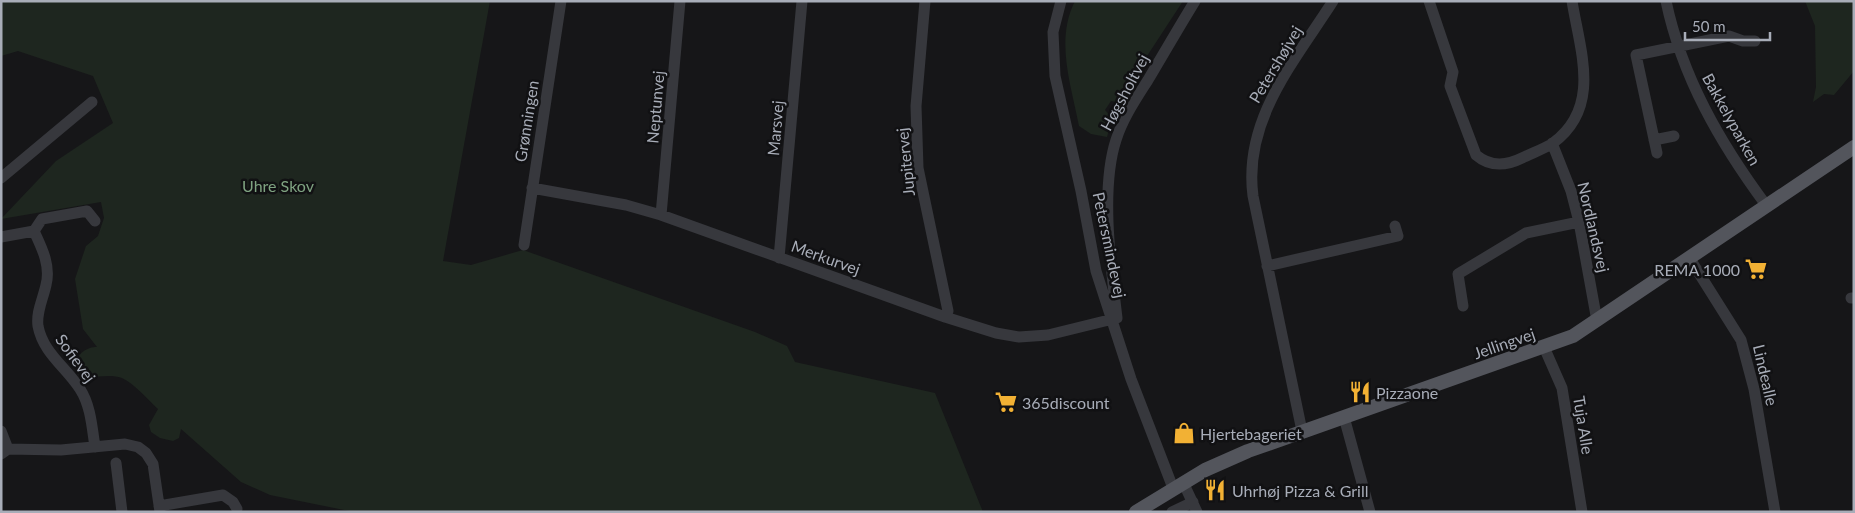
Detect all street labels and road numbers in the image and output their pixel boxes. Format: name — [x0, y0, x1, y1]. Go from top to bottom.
street label: Petershøjvej — [1245, 22, 1305, 106]
street label: Høgsholtvej — [1096, 50, 1152, 134]
street label: Neptunvej — [642, 70, 668, 144]
street label: Bakkelyparken — [1699, 70, 1765, 168]
street label: Grønningen — [510, 79, 542, 163]
street label: Marsvej — [763, 100, 787, 156]
street label: Jupitervej — [892, 127, 918, 197]
street label: Nordlandsvej — [1574, 180, 1614, 274]
street label: Petersmindevej — [1089, 190, 1131, 300]
street label: Merkurvej — [789, 236, 863, 278]
street label: Jellingvej — [1471, 324, 1537, 362]
street label: Sofievej — [52, 330, 100, 386]
street label: Lindealle — [1750, 342, 1782, 408]
street label: Tuja Alle — [1570, 394, 1598, 456]

